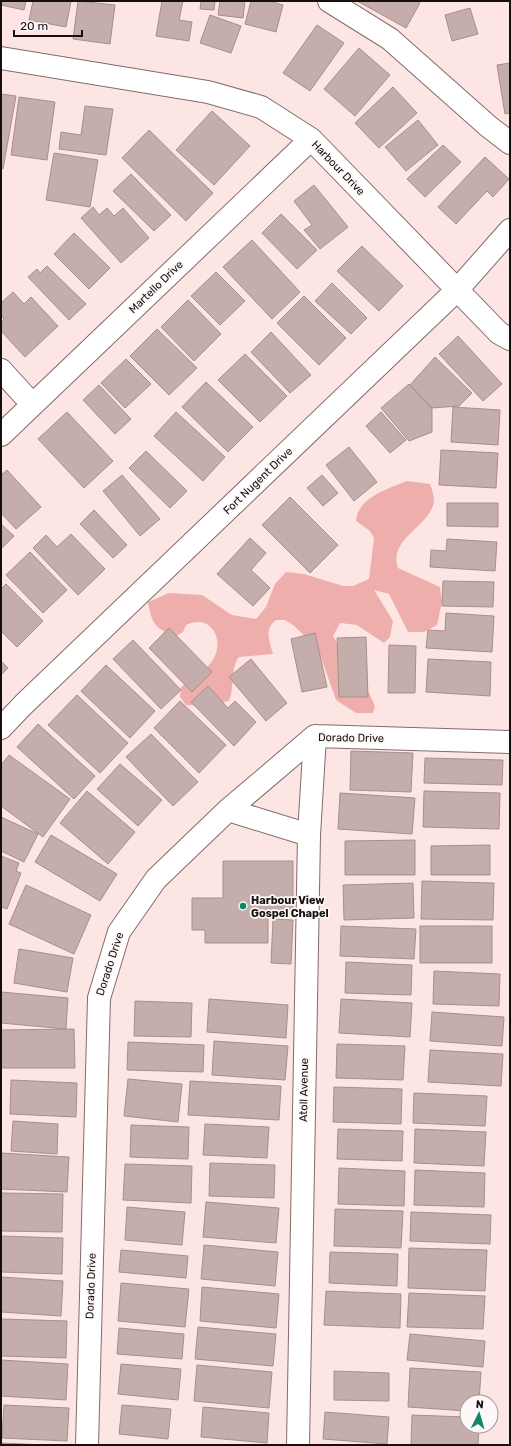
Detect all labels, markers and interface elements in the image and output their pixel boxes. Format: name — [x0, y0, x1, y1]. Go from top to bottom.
scale bar — [14, 12, 82, 38]
text: 20 m — [20, 19, 48, 33]
street label: Harbour Drive — [309, 138, 367, 198]
street label: Martello Drive — [126, 258, 186, 316]
street label: Fort Nugent Drive — [221, 445, 295, 517]
street label: Dorado Drive — [318, 731, 384, 745]
place label: Harbour View Gospel Chapel — [251, 894, 329, 920]
marker: Harbour View Gospel Chapel — [238, 901, 248, 911]
street label: Dorado Drive — [94, 931, 126, 997]
street label: Atoll Avenue — [297, 1058, 311, 1122]
street label: Dorado Drive — [83, 1253, 99, 1319]
north arrow — [459, 1394, 499, 1434]
text: N — [475, 1398, 484, 1411]

